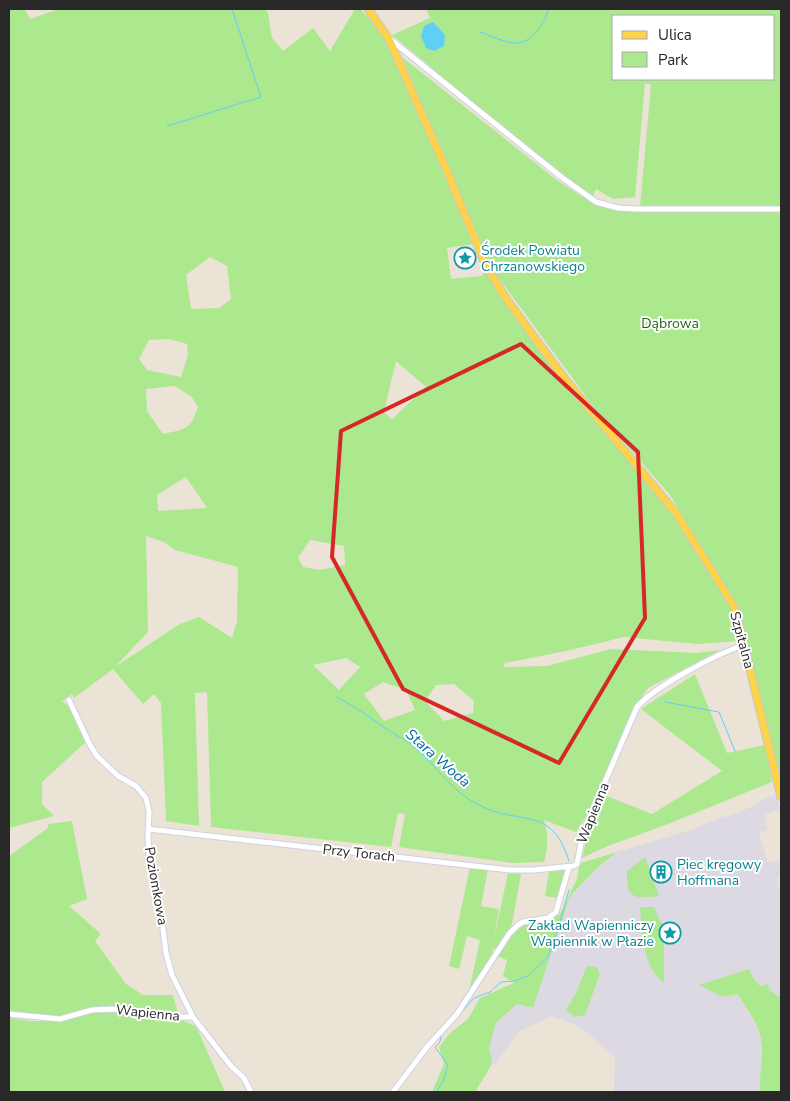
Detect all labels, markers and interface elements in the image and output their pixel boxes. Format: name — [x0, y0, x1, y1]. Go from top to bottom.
legend — [612, 15, 775, 80]
text: Ulica — [658, 25, 692, 45]
text: Park — [658, 50, 688, 70]
place label: Środek Powiatu Chrzanowskiego — [481, 241, 585, 276]
place icon: Środek Powiatu Chrzanowskiego — [453, 246, 477, 270]
park label: Dąbrowa — [641, 314, 699, 333]
street label: Szpitalna — [725, 609, 759, 671]
water label: Stara Woda — [401, 724, 475, 792]
street label: Wapienna — [572, 780, 614, 846]
street label: Przy Torach — [322, 840, 396, 866]
street label: Poziomkowa — [140, 845, 172, 927]
place label: Piec kręgowy Hoffmana — [677, 855, 762, 890]
building icon: Piec kręgowy Hoffmana — [649, 860, 673, 884]
place label: Zakład Wapienniczy Wapiennik w Płazie — [528, 916, 655, 951]
place icon: Zakład Wapienniczy Wapiennik w Płazie — [658, 921, 682, 945]
street label: Wapienna — [115, 1000, 181, 1026]

